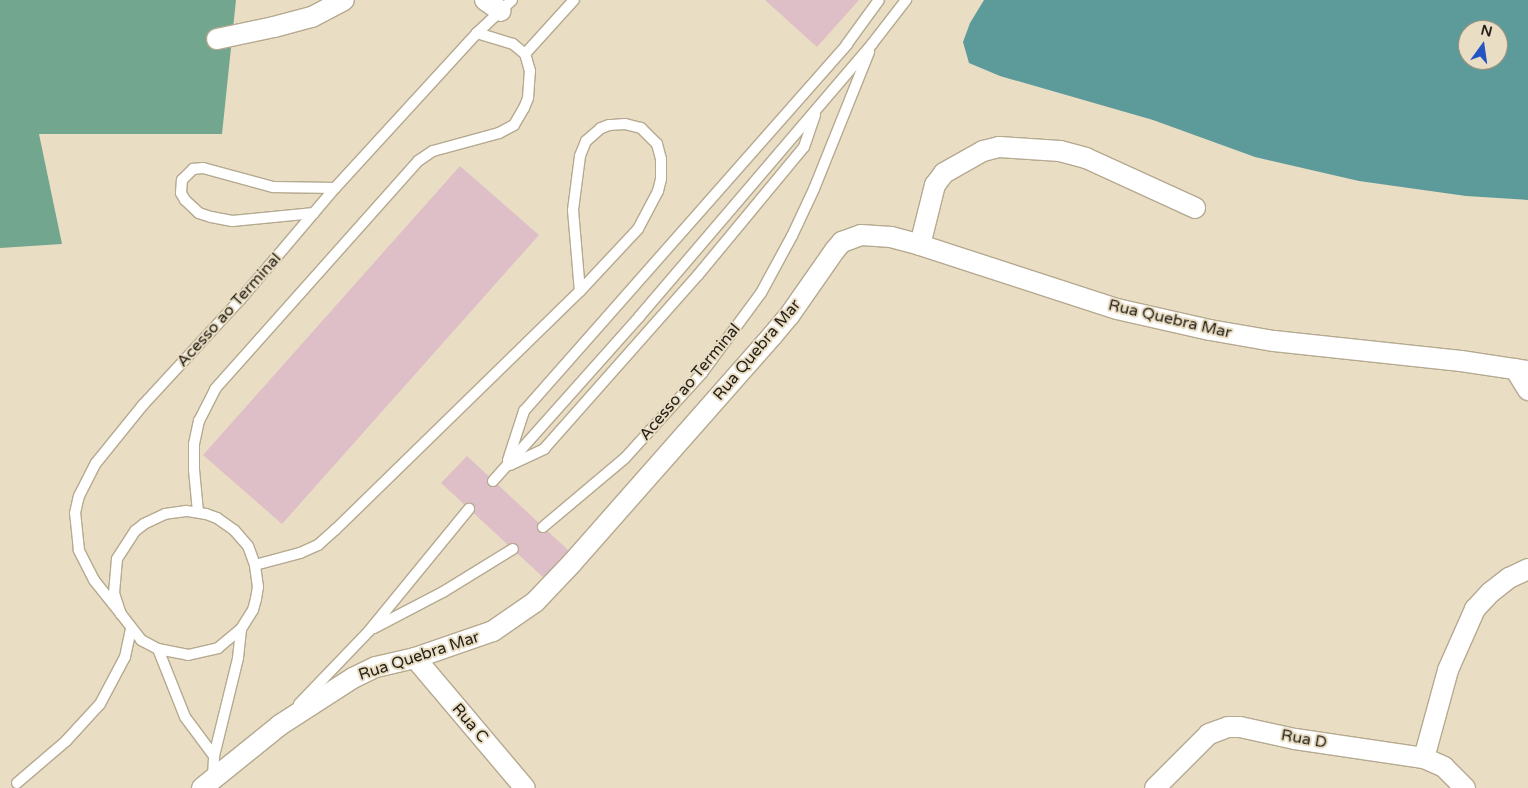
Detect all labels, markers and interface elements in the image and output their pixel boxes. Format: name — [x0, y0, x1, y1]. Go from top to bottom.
north arrow — [1458, 20, 1508, 70]
text: N — [1479, 21, 1494, 41]
street label: Acesso ao Terminal — [173, 249, 285, 371]
street label: Rua Quebra Mar — [1107, 295, 1233, 343]
street label: Rua Quebra Mar — [709, 296, 805, 404]
street label: Acesso ao Terminal — [636, 320, 744, 444]
street label: Rua Quebra Mar — [356, 627, 482, 685]
street label: Rua C — [448, 700, 492, 746]
street label: Rua D — [1280, 726, 1328, 752]

